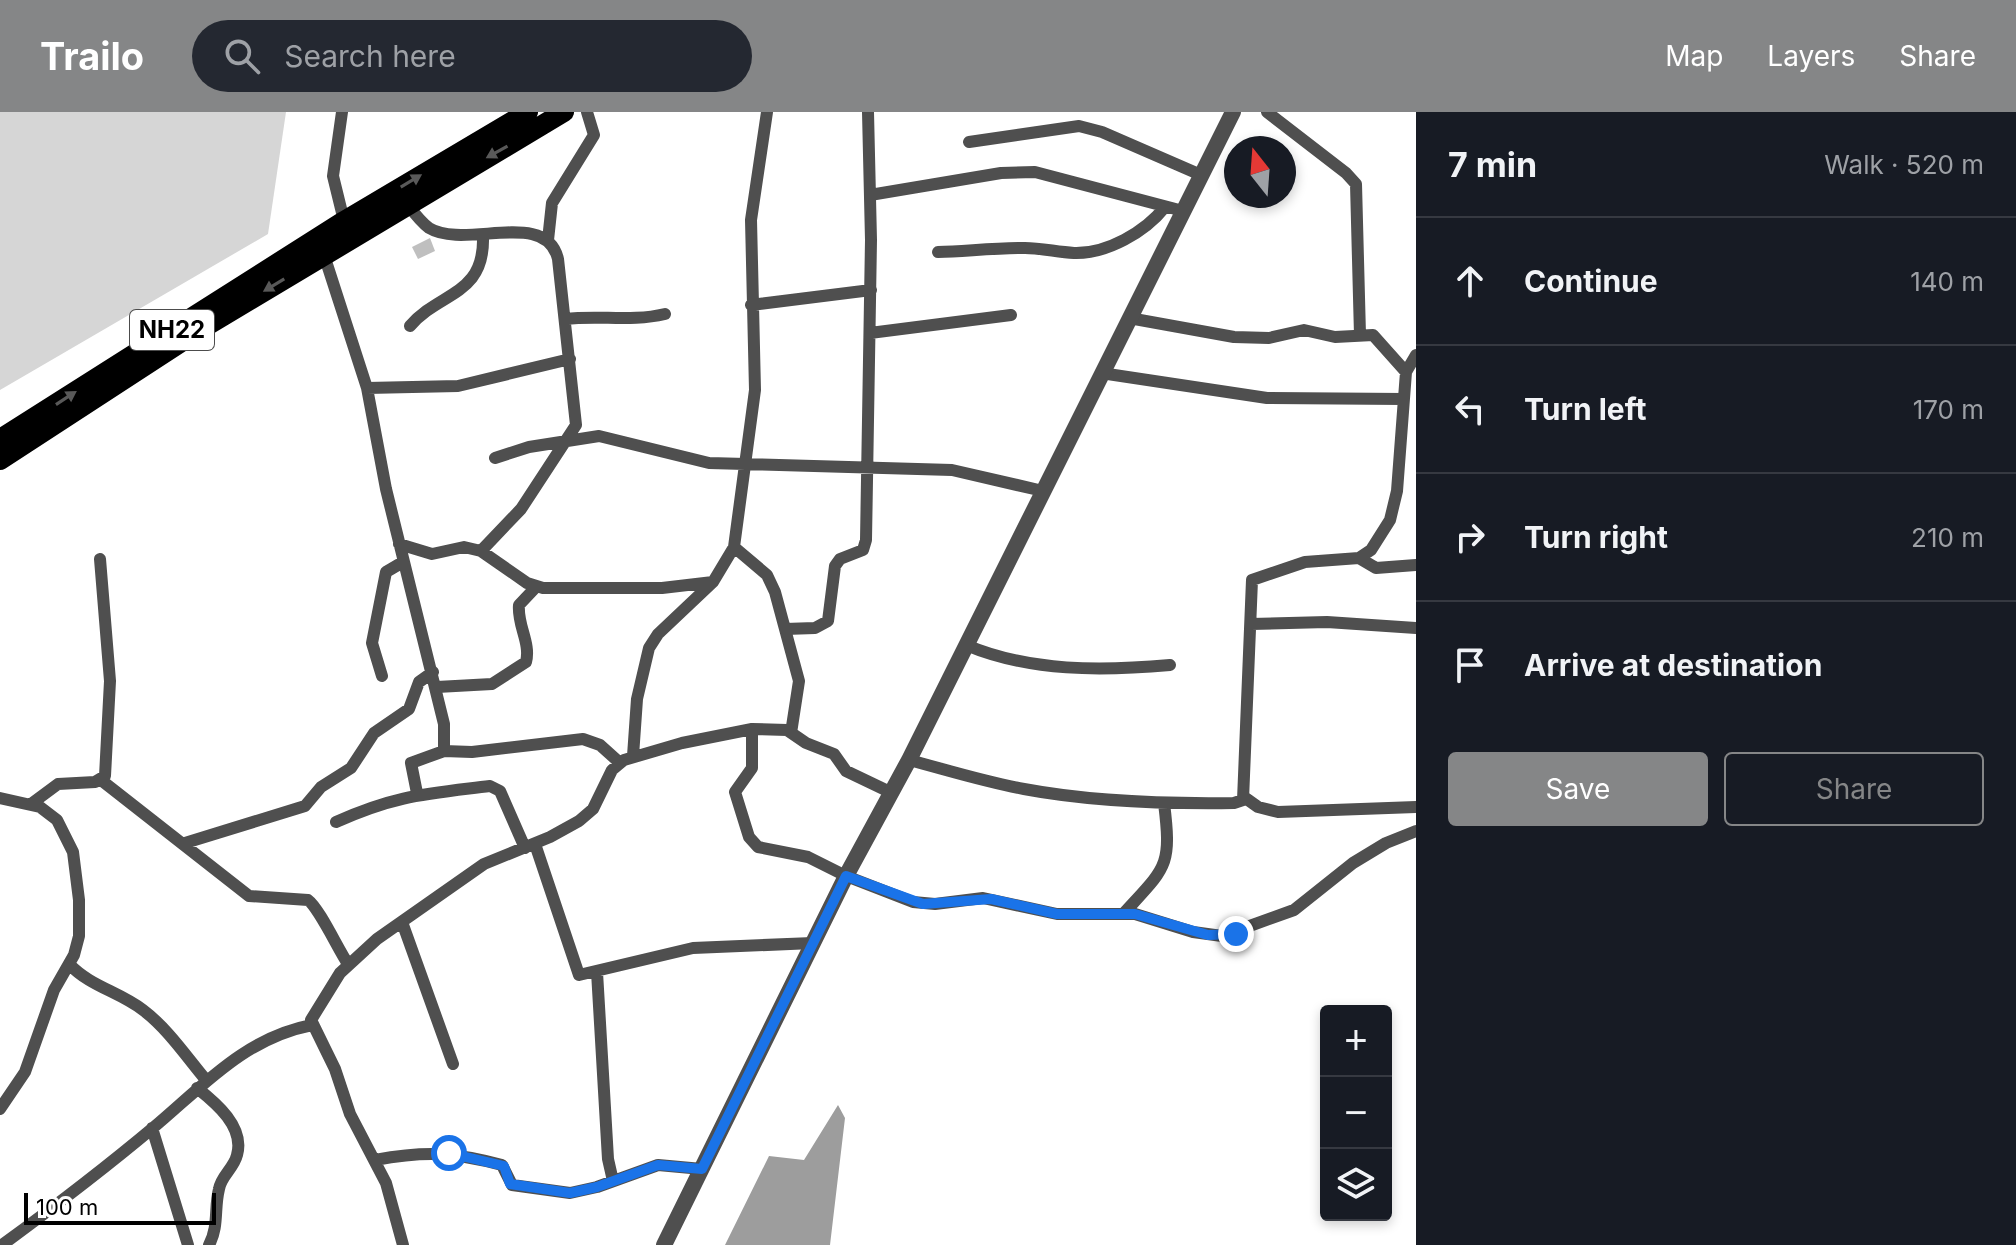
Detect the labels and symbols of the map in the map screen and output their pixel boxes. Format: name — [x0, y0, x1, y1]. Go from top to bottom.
north arrow — [1224, 136, 1296, 208]
one-way arrow — [486, 145, 508, 159]
one-way arrow — [400, 175, 422, 189]
one-way arrow — [263, 278, 285, 292]
road number: NH22 — [130, 310, 214, 350]
one-way arrow — [55, 391, 77, 405]
route end — [1218, 916, 1254, 952]
route start — [431, 1135, 467, 1171]
scale bar — [24, 1189, 216, 1225]

